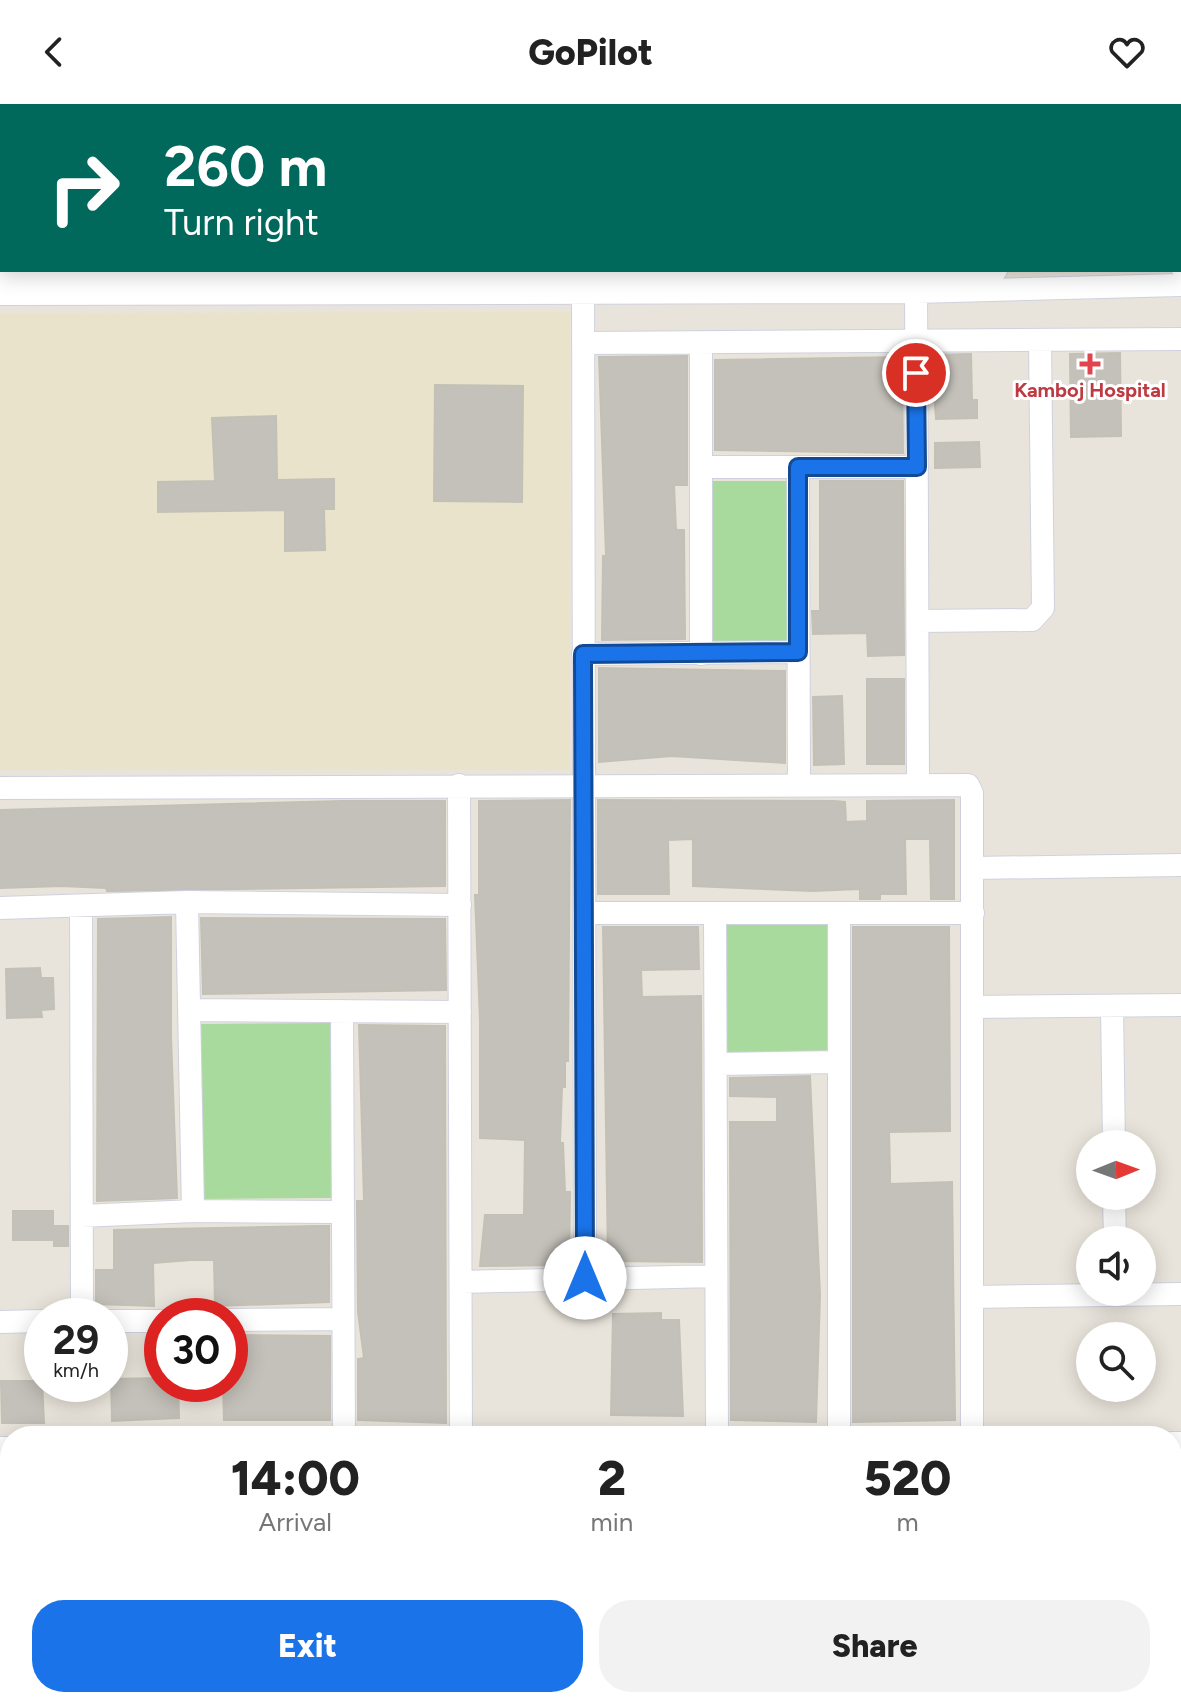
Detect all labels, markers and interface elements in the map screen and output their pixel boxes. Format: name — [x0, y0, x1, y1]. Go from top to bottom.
icon: back — [32, 30, 76, 74]
icon: heart — [1105, 30, 1149, 74]
text: GoPilot — [528, 31, 653, 74]
text: 260 m — [164, 133, 327, 200]
icon: right — [32, 136, 136, 240]
text: Turn right — [164, 201, 319, 244]
pin — [882, 339, 950, 407]
icon: arrive — [894, 351, 938, 395]
marker: Kamboj Hospital — [1079, 353, 1101, 375]
place label: Kamboj Hospital — [1014, 378, 1166, 402]
north arrow — [1076, 1130, 1156, 1210]
map controls — [1076, 1130, 1156, 1402]
button: sound — [1076, 1226, 1156, 1306]
position arrow — [543, 1236, 627, 1320]
speed limit sign: 30 — [144, 1298, 248, 1402]
text: 29 — [53, 1316, 99, 1364]
button: search — [1076, 1322, 1156, 1402]
text: km/h — [53, 1358, 99, 1382]
text: 14:00 — [231, 1449, 360, 1507]
text: 2 — [598, 1449, 626, 1507]
text: 520 — [864, 1449, 951, 1507]
text: Arrival — [259, 1506, 332, 1538]
text: min — [591, 1506, 633, 1538]
text: m — [897, 1506, 919, 1538]
button: Exit — [32, 1600, 583, 1692]
button: Share — [599, 1600, 1150, 1692]

